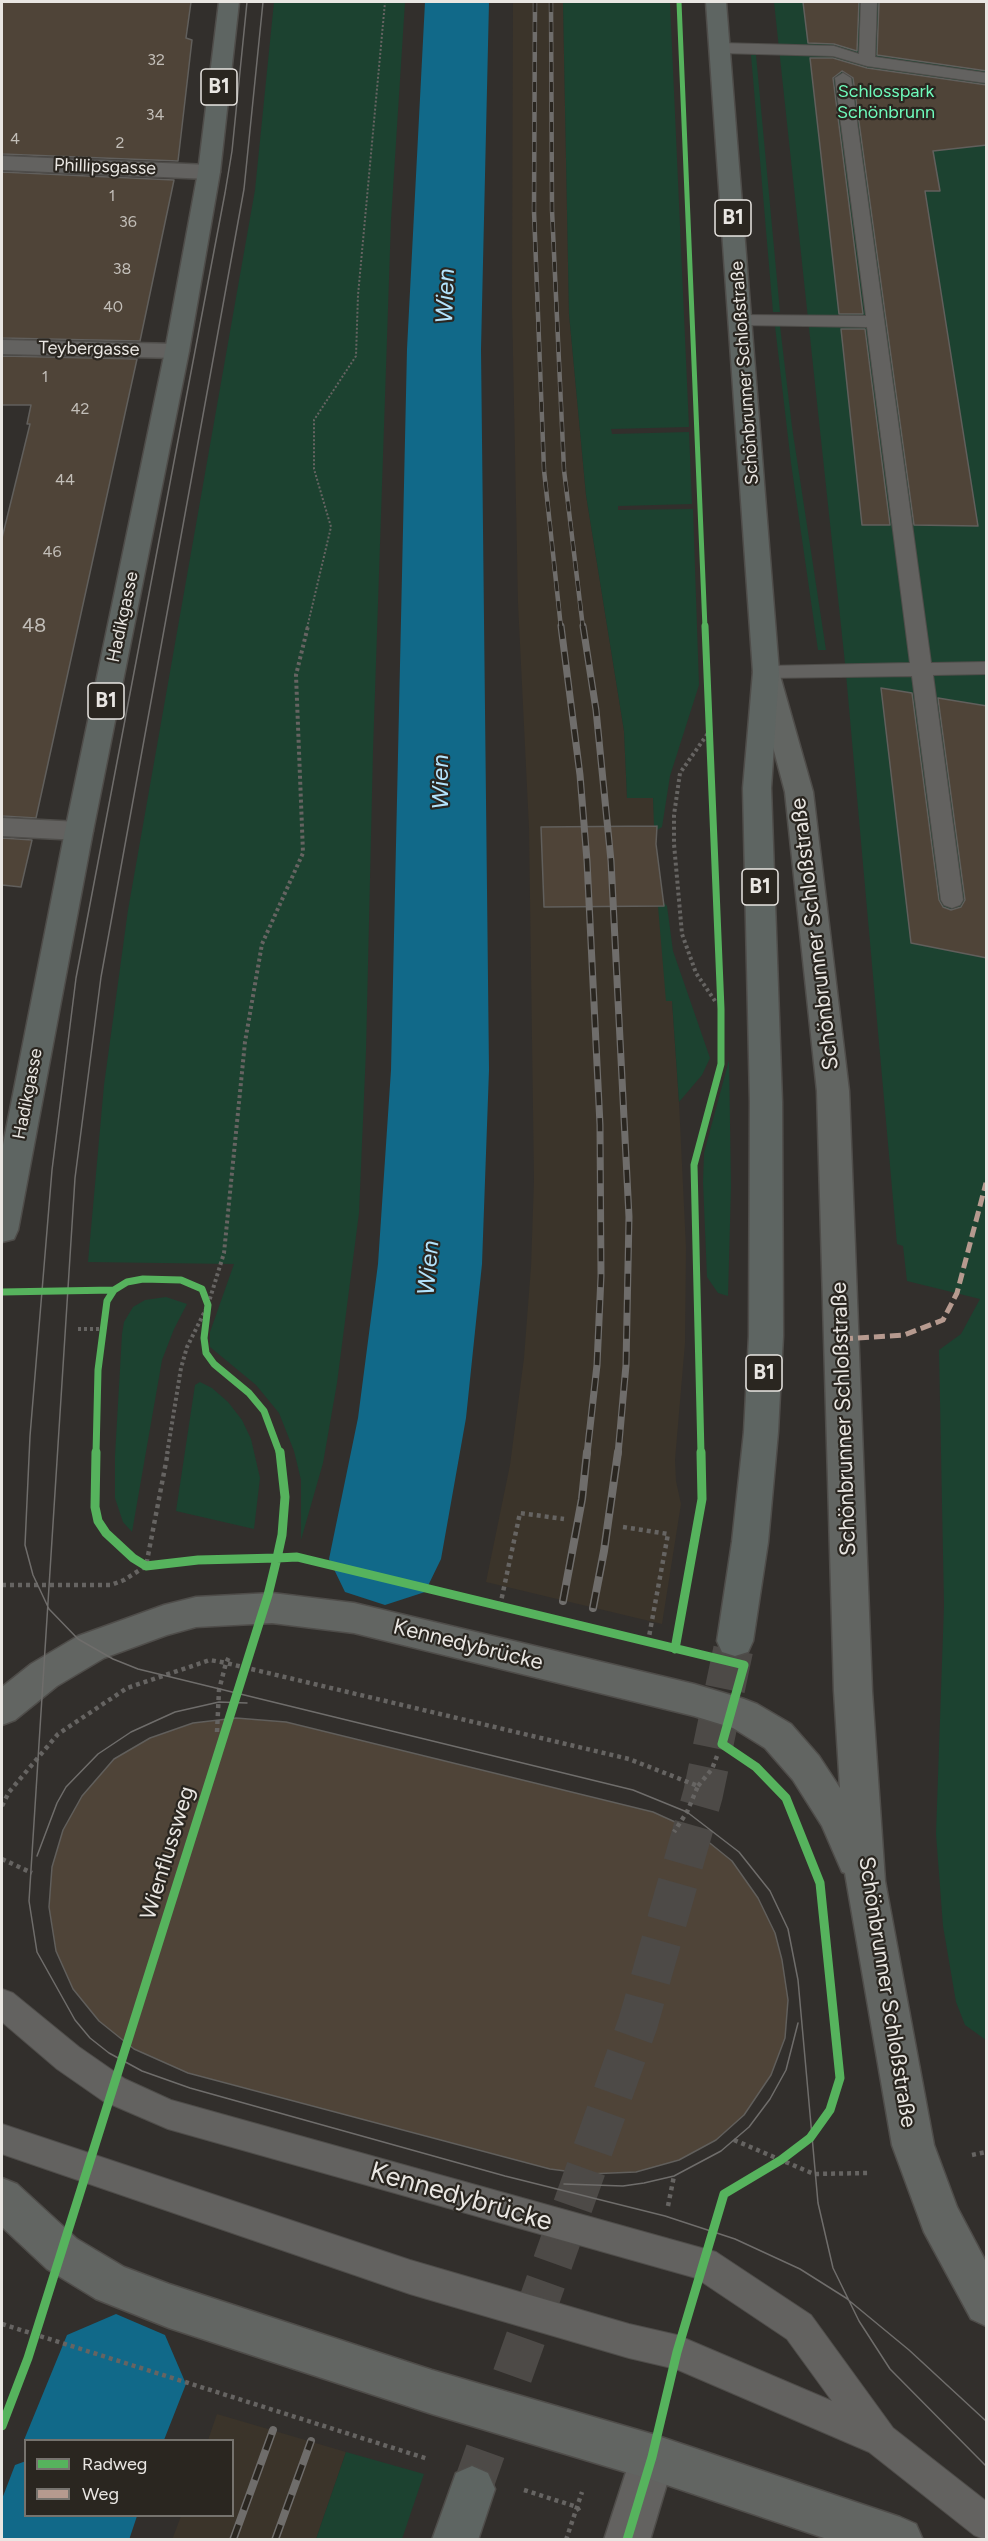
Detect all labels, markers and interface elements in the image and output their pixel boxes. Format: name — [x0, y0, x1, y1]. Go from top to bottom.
house number: 32 — [147, 50, 165, 70]
road number: B1 — [201, 69, 237, 105]
park label: Schlosspark Schönbrunn — [837, 81, 935, 124]
house number: 34 — [146, 105, 164, 125]
house number: 4 — [10, 129, 20, 149]
house number: 2 — [116, 133, 124, 153]
street label: Phillipsgasse — [54, 154, 156, 180]
house number: 1 — [109, 186, 115, 206]
road number: B1 — [715, 200, 751, 236]
house number: 36 — [119, 212, 137, 232]
house number: 38 — [113, 259, 131, 279]
street label: Schönbrunner Schloßstraße — [726, 260, 764, 486]
water label: Wien — [431, 268, 461, 324]
house number: 40 — [103, 297, 123, 317]
street label: Teybergasse — [38, 337, 140, 361]
house number: 1 — [42, 367, 48, 387]
house number: 42 — [71, 399, 89, 419]
house number: 44 — [55, 470, 75, 490]
house number: 46 — [43, 542, 61, 562]
street label: Hadikgasse — [103, 570, 143, 664]
house number: 48 — [22, 614, 46, 638]
road number: B1 — [88, 683, 124, 719]
water label: Wien — [427, 754, 455, 810]
street label: Schönbrunner Schloßstraße — [785, 796, 845, 1072]
road number: B1 — [742, 869, 778, 905]
street label: Hadikgasse — [9, 1047, 47, 1141]
water label: Wien — [412, 1239, 446, 1297]
street label: Schönbrunner Schloßstraße — [826, 1282, 862, 1556]
road number: B1 — [746, 1355, 782, 1391]
street label: Kennedybrücke — [390, 1614, 546, 1676]
street label: Wienflussweg — [135, 1783, 201, 1923]
street label: Schönbrunner Schloßstraße — [853, 1855, 921, 2129]
street label: Kennedybrücke — [366, 2156, 556, 2238]
legend — [24, 2439, 234, 2517]
text: Radweg — [82, 2453, 147, 2475]
text: Weg — [82, 2483, 119, 2505]

